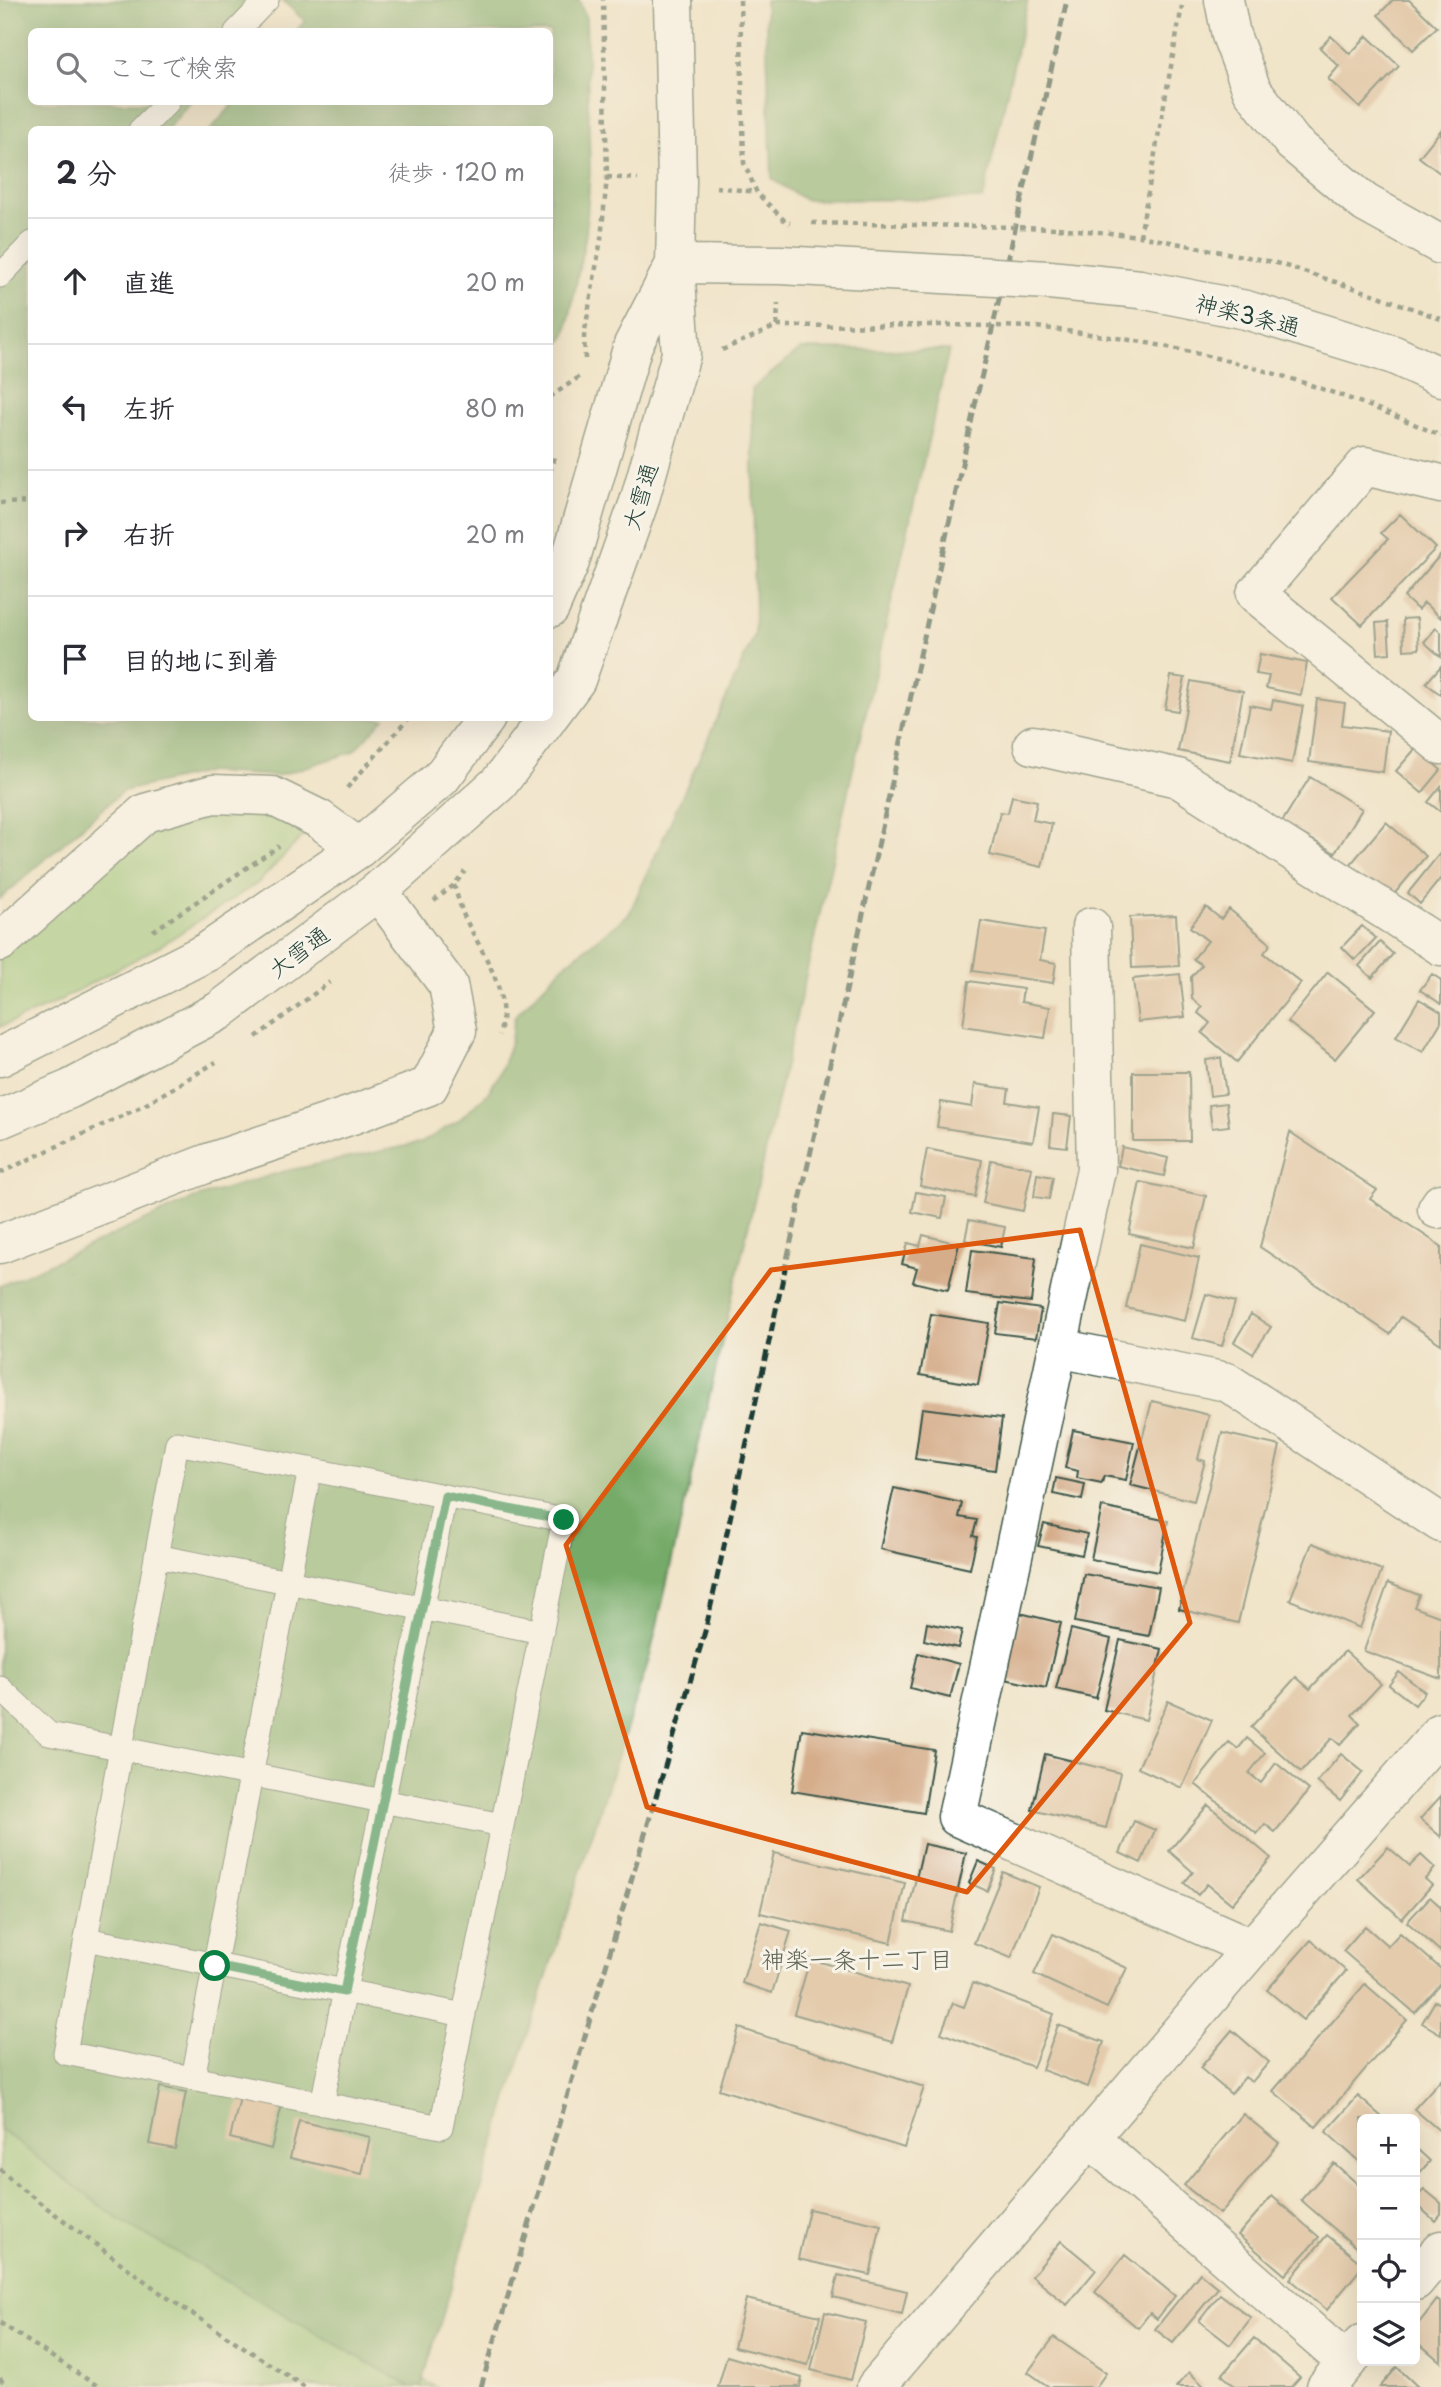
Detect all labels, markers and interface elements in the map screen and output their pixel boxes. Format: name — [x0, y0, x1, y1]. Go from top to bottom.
search box — [28, 28, 553, 105]
text: ここで検索 — [108, 47, 238, 86]
icon: search — [52, 48, 90, 86]
text: 2 分 — [56, 149, 117, 194]
text: 徒歩 · 120 m — [388, 154, 525, 189]
icon: ahead — [56, 262, 94, 300]
text: 直進 — [123, 262, 175, 301]
text: 20 m — [466, 264, 525, 299]
street label: 神楽3条通 — [1192, 284, 1304, 344]
icon: left — [56, 388, 94, 426]
text: 左折 — [123, 388, 175, 427]
text: 80 m — [465, 390, 525, 425]
street label: 大雪通 — [612, 458, 666, 534]
icon: right — [56, 514, 94, 552]
text: 右折 — [123, 514, 175, 553]
text: 20 m — [466, 516, 525, 551]
icon: arrive — [56, 640, 94, 678]
text: 目的地に到着 — [123, 640, 279, 679]
street label: 大雪通 — [260, 916, 336, 986]
route end — [548, 1504, 579, 1535]
district label: 神楽一条十二丁目 — [761, 1940, 953, 1976]
route start — [199, 1950, 230, 1981]
map controls — [1357, 2114, 1420, 2366]
button: + — [1357, 2114, 1420, 2177]
button: − — [1357, 2177, 1420, 2240]
button: locate — [1357, 2240, 1420, 2303]
button: layers — [1357, 2303, 1420, 2366]

